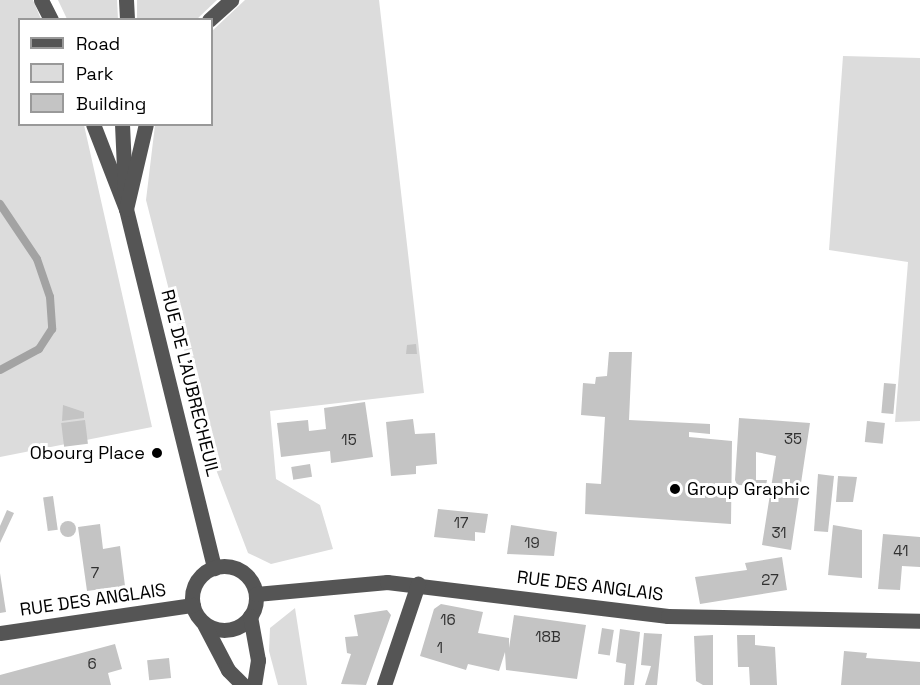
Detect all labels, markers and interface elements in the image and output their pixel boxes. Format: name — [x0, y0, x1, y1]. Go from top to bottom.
legend — [18, 18, 213, 126]
text: Road — [76, 32, 120, 55]
text: Park — [76, 62, 113, 85]
text: Building — [76, 92, 146, 115]
street label: RUE DE L'AUBRECHEUIL — [156, 287, 224, 479]
house number: 35 — [784, 430, 802, 448]
house number: 15 — [341, 431, 357, 449]
place label: Obourg Place — [30, 442, 145, 464]
marker: Obourg Place — [150, 446, 164, 460]
place label: Group Graphic — [687, 478, 810, 500]
marker: Group Graphic — [668, 482, 682, 496]
house number: 17 — [454, 514, 468, 532]
house number: 31 — [771, 524, 787, 542]
house number: 19 — [524, 534, 540, 552]
house number: 41 — [893, 542, 909, 560]
house number: 7 — [91, 564, 99, 582]
street label: RUE DES ANGLAIS — [515, 566, 665, 606]
house number: 27 — [761, 571, 779, 589]
street label: RUE DES ANGLAIS — [18, 579, 168, 621]
house number: 16 — [440, 611, 456, 629]
house number: 18B — [535, 628, 561, 646]
house number: 1 — [437, 639, 443, 657]
house number: 6 — [87, 655, 97, 673]

